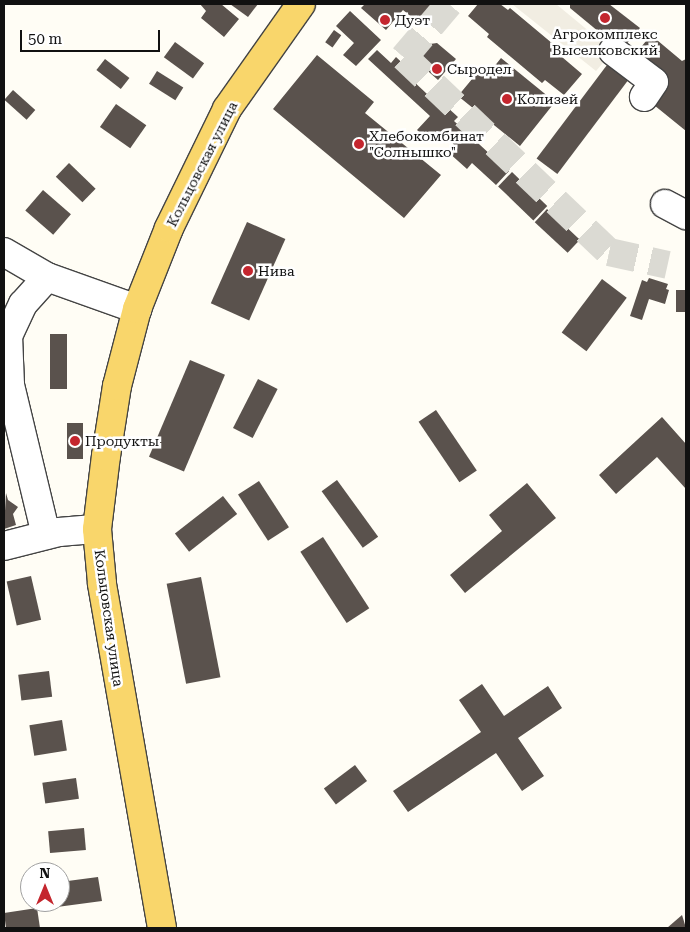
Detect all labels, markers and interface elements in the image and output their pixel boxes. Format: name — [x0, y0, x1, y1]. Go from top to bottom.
place label: Дуэт — [395, 12, 430, 28]
marker: Агрокомплекс Выселковский — [599, 12, 611, 24]
marker: Дуэт — [379, 14, 391, 26]
scale bar — [22, 20, 162, 52]
place label: Агрокомплекс Выселковский — [552, 26, 658, 58]
text: 50 m — [28, 30, 62, 48]
place label: Сыродел — [447, 61, 512, 77]
marker: Сыродел — [431, 63, 443, 75]
place label: Колизей — [517, 91, 578, 107]
marker: Колизей — [501, 93, 513, 105]
street label: Кольцовская улица — [163, 99, 241, 229]
place label: Хлебокомбинат "Солнышко" — [369, 128, 484, 160]
marker: Хлебокомбинат "Солнышко" — [353, 138, 365, 150]
place label: Нива — [258, 263, 295, 279]
marker: Нива — [242, 265, 254, 277]
place label: Продукты — [85, 433, 159, 449]
marker: Продукты — [69, 435, 81, 447]
street label: Кольцовская улица — [91, 548, 127, 688]
north arrow — [20, 862, 70, 912]
text: N — [40, 865, 50, 881]

